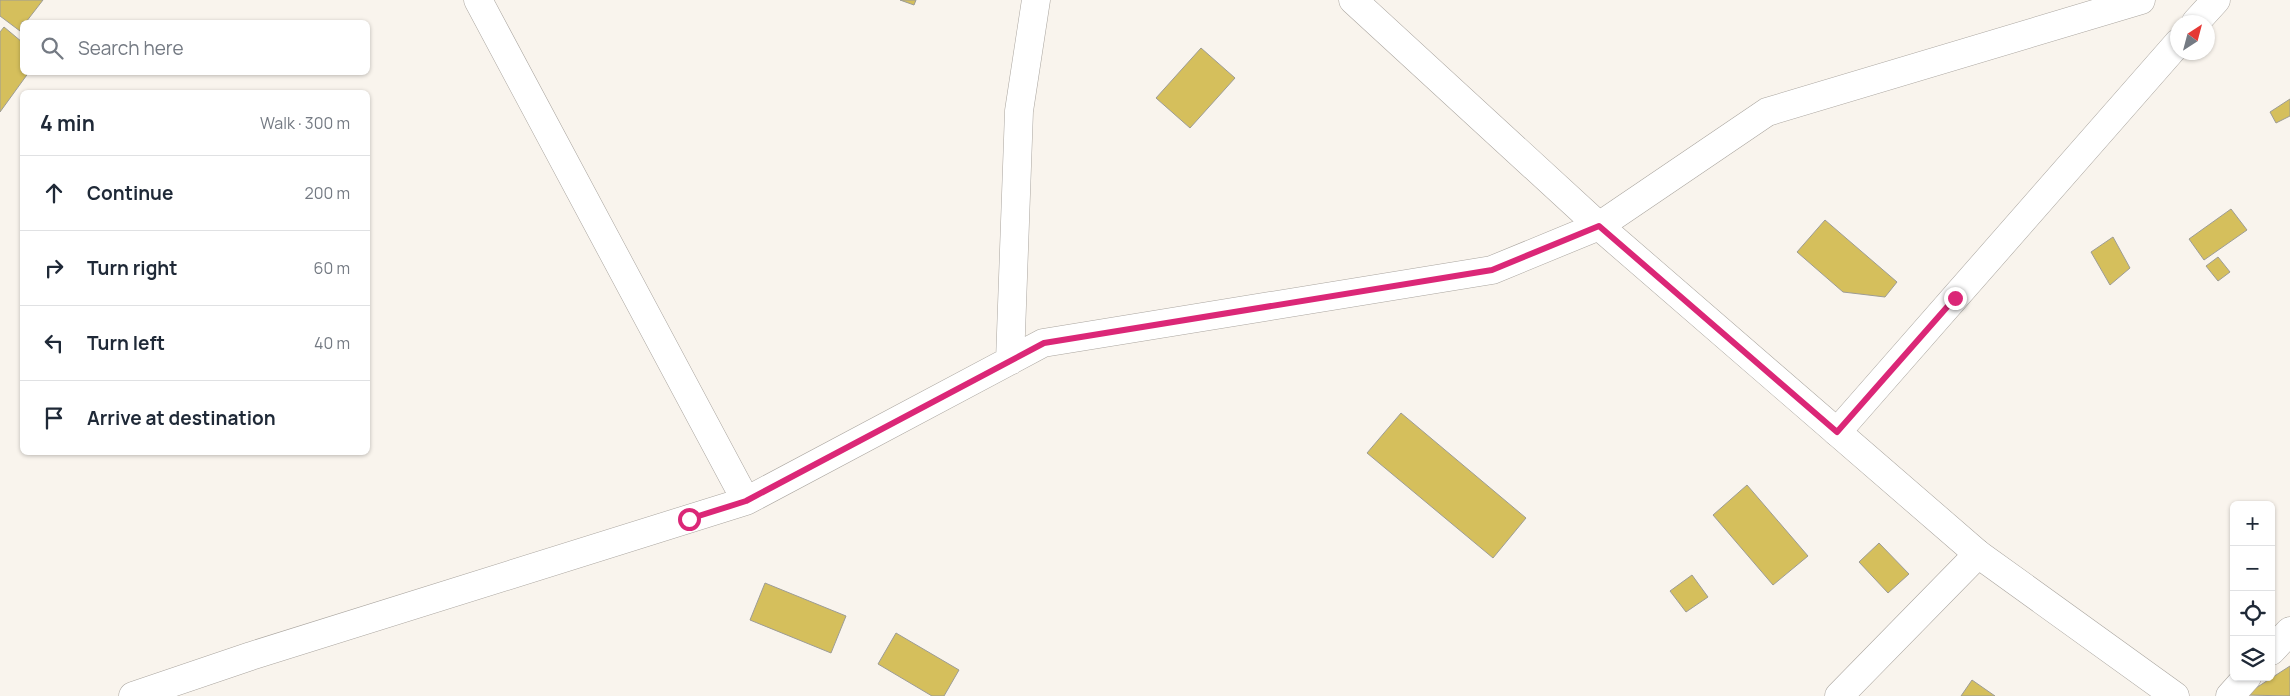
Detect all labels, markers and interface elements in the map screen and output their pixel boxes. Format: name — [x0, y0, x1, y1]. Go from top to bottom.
north arrow — [2170, 15, 2215, 60]
search box — [20, 20, 370, 75]
icon: search — [38, 34, 66, 62]
text: Search here — [78, 35, 184, 61]
text: 4 min — [40, 109, 95, 137]
text: Walk · 300 m — [260, 112, 350, 134]
icon: ahead — [40, 179, 68, 207]
text: Continue — [87, 180, 173, 206]
text: 200 m — [305, 182, 350, 204]
icon: right — [40, 254, 68, 282]
text: Turn right — [87, 255, 177, 281]
text: 60 m — [314, 257, 350, 279]
route end — [1944, 287, 1967, 310]
icon: left — [40, 329, 68, 357]
text: Turn left — [87, 330, 165, 356]
text: 40 m — [314, 332, 350, 354]
icon: arrive — [40, 404, 68, 432]
text: Arrive at destination — [87, 405, 276, 431]
map controls — [2230, 501, 2275, 681]
button: + — [2230, 501, 2275, 546]
route start — [678, 508, 701, 531]
button: − — [2230, 546, 2275, 591]
button: locate — [2230, 591, 2275, 636]
button: layers — [2230, 636, 2275, 681]

